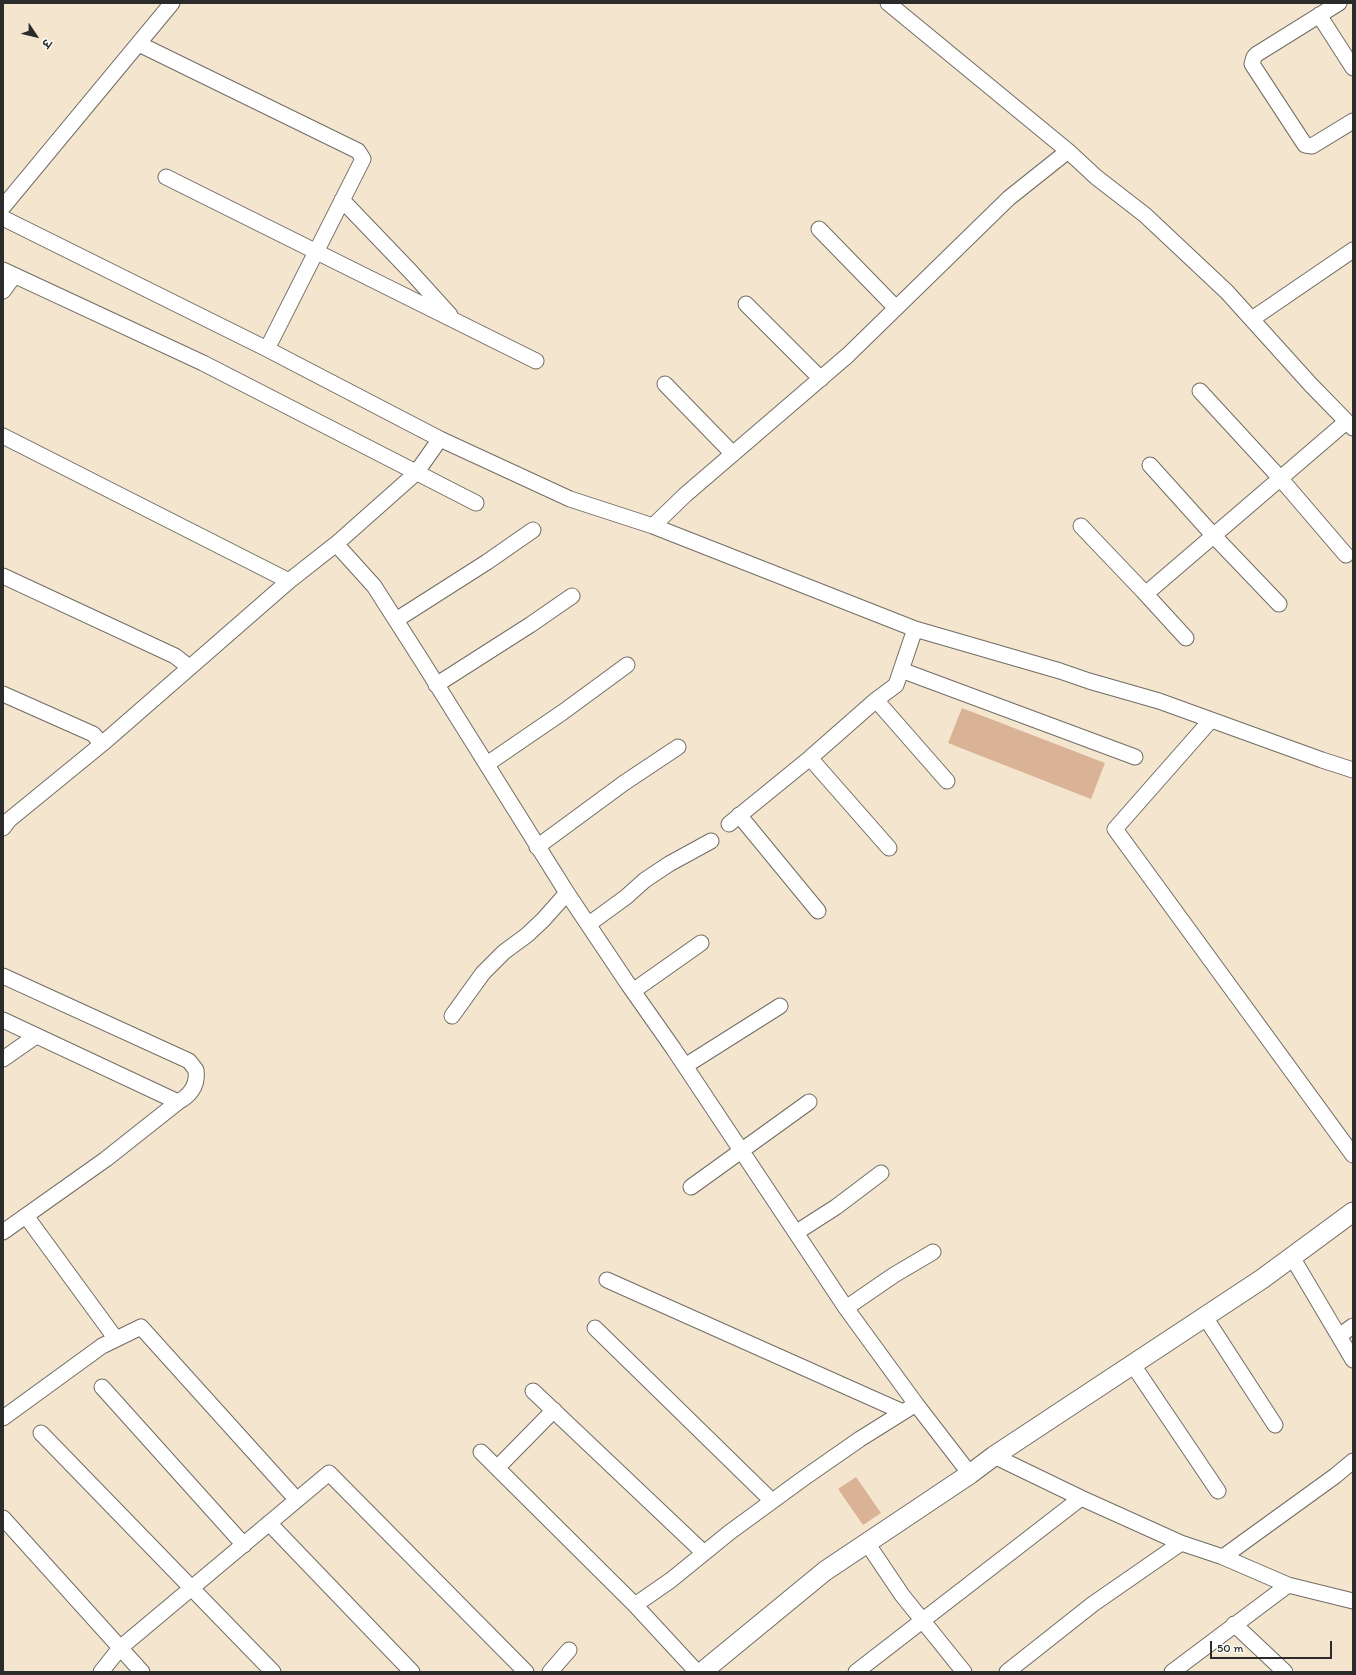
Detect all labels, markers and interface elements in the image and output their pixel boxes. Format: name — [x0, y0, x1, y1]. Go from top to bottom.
north arrow — [16, 16, 56, 56]
text: उ — [39, 36, 54, 50]
scale bar — [1212, 1633, 1334, 1659]
text: 50 m — [1217, 1641, 1243, 1655]

